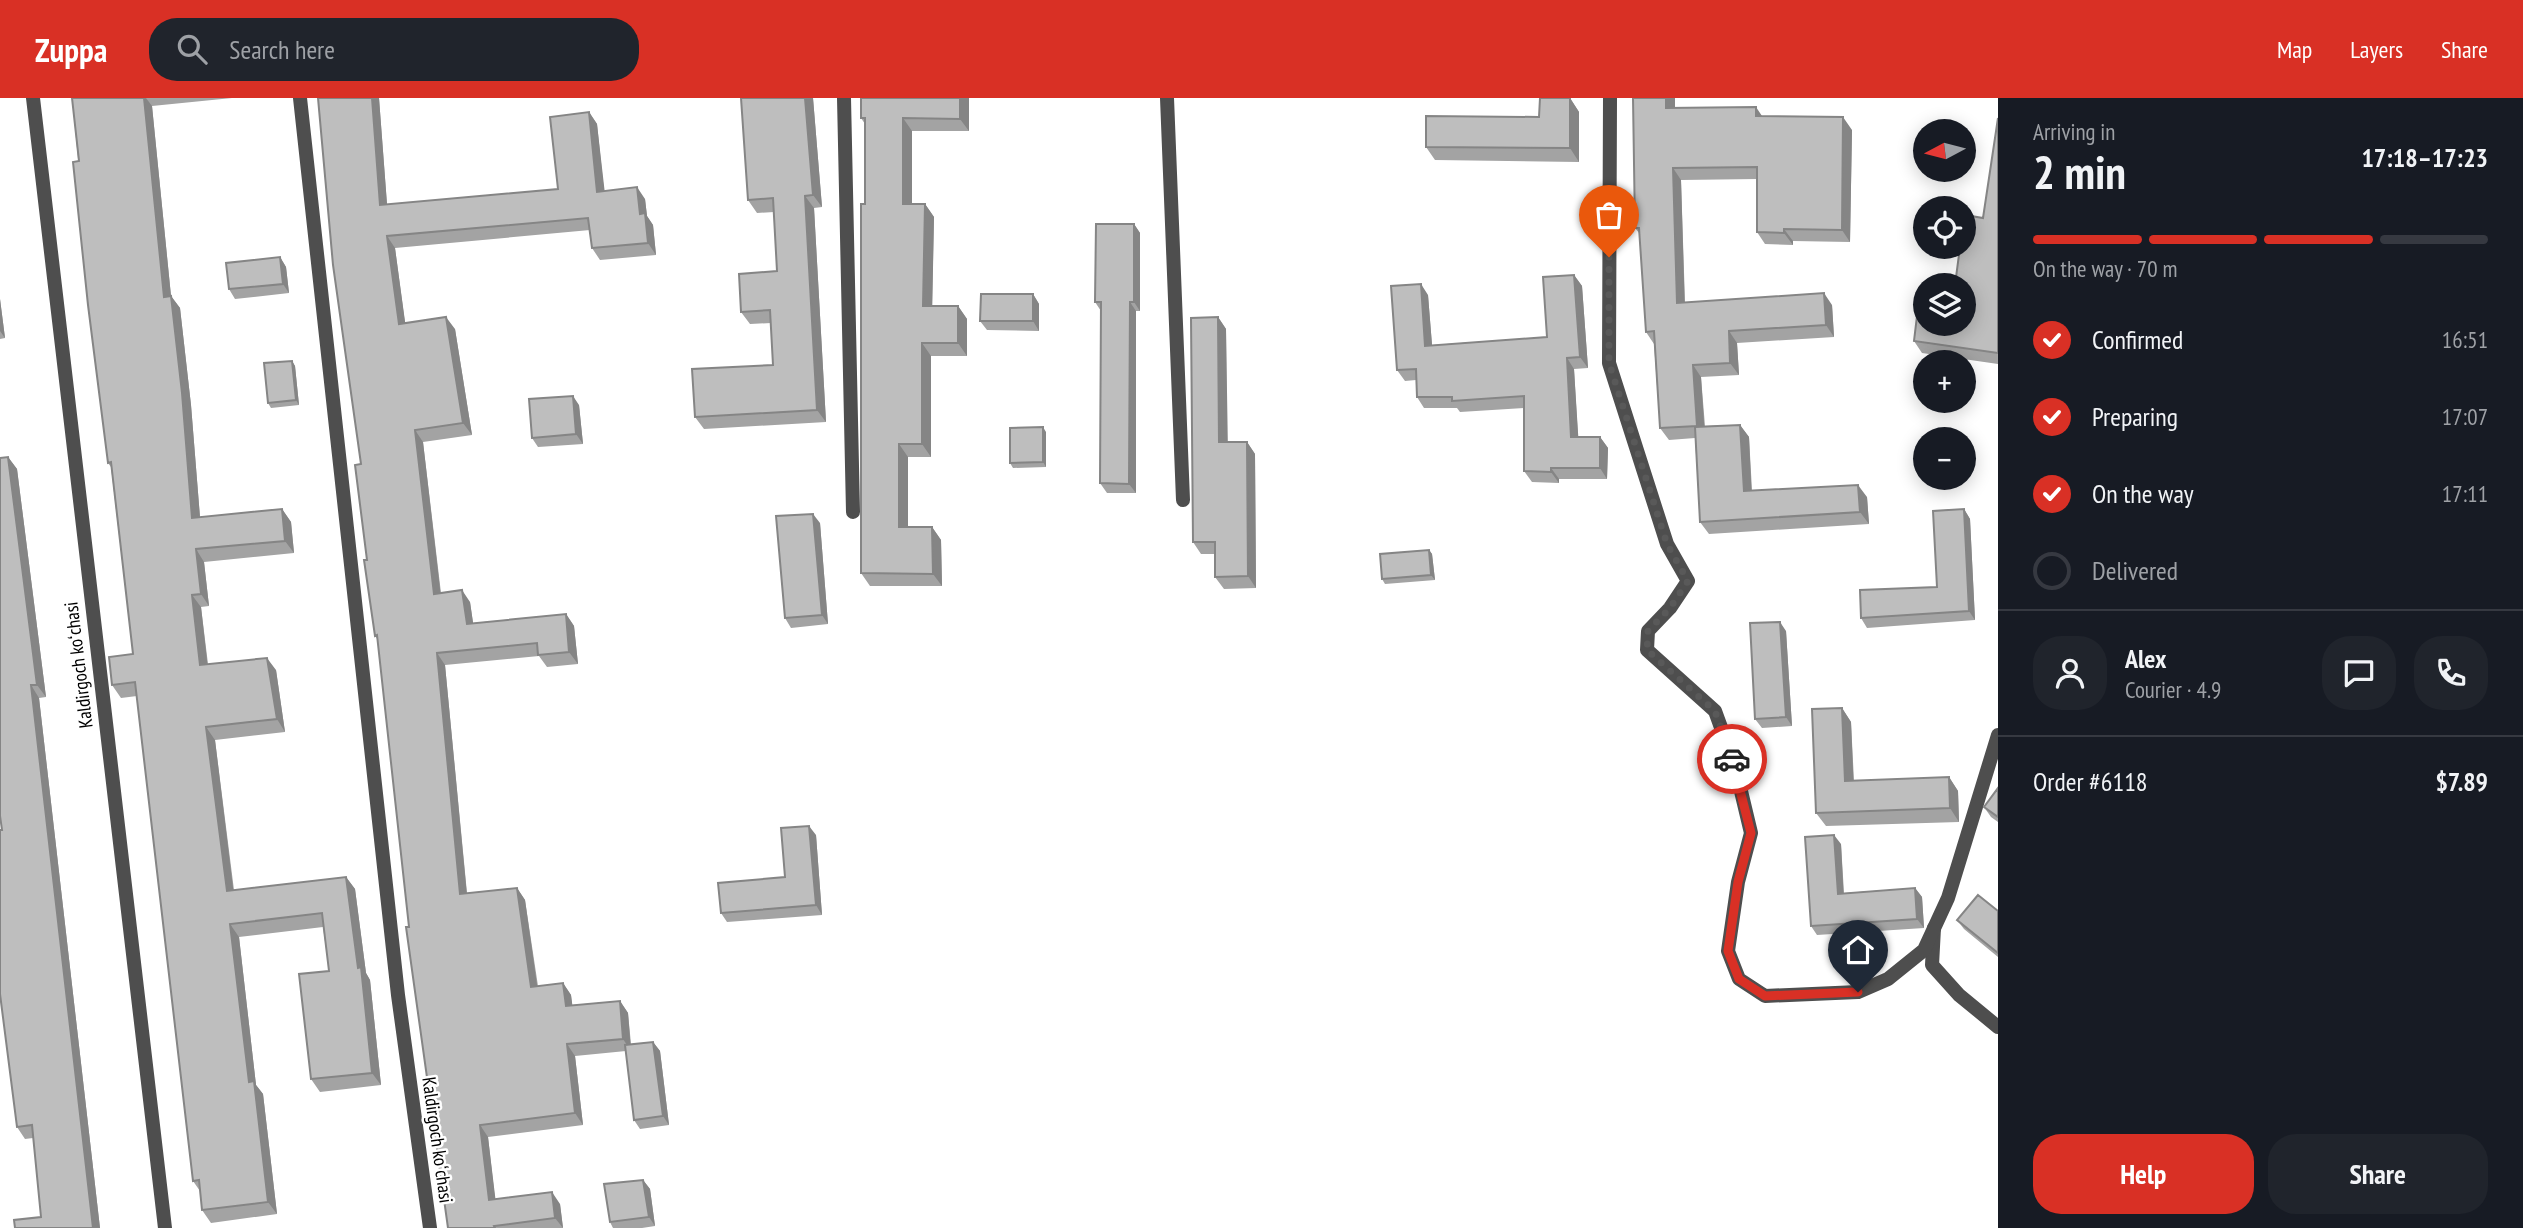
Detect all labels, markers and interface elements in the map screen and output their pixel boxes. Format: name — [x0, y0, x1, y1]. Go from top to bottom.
search box — [149, 18, 639, 81]
text: Zuppa — [35, 28, 107, 71]
icon: search — [173, 30, 211, 68]
text: Search here — [229, 33, 335, 66]
text: Map — [2277, 34, 2312, 65]
text: Layers — [2350, 34, 2403, 65]
text: Share — [2441, 34, 2488, 65]
text: Arriving in — [2033, 117, 2115, 146]
north arrow — [1913, 119, 1976, 182]
map controls — [1913, 119, 1976, 490]
text: 17:18–17:23 — [2361, 141, 2488, 174]
text: 2 min — [2033, 142, 2126, 202]
pin — [1579, 185, 1639, 257]
icon: bag — [1590, 196, 1628, 234]
button: locate — [1913, 196, 1976, 259]
text: On the way · 70 m — [2033, 254, 2177, 283]
button: layers — [1913, 273, 1976, 336]
icon: check — [2033, 321, 2071, 359]
text: Confirmed — [2092, 323, 2183, 356]
text: 16:51 — [2442, 325, 2488, 354]
button: + — [1913, 350, 1976, 413]
icon: check — [2033, 398, 2071, 436]
text: Preparing — [2092, 400, 2178, 433]
text: 17:07 — [2442, 402, 2488, 431]
button: − — [1913, 427, 1976, 490]
icon: check — [2033, 475, 2071, 513]
text: On the way — [2092, 477, 2194, 510]
text: 17:11 — [2442, 479, 2488, 508]
text: Delivered — [2092, 554, 2178, 587]
street label: Kaldirgoch koʻchasi — [58, 601, 98, 729]
button: person — [2033, 636, 2107, 710]
button: chat — [2322, 636, 2396, 710]
button: phone — [2414, 636, 2488, 710]
text: Alex — [2125, 642, 2166, 675]
text: Courier · 4.9 — [2125, 675, 2221, 704]
courier — [1697, 724, 1767, 794]
icon: car — [1713, 740, 1751, 778]
text: Order #6118 — [2033, 765, 2148, 798]
text: $7.89 — [2435, 765, 2488, 798]
pin — [1828, 920, 1888, 992]
icon: home — [1839, 931, 1877, 969]
street label: Kaldirgoch koʻchasi — [417, 1075, 459, 1205]
button: Help — [2033, 1134, 2254, 1214]
button: Share — [2268, 1134, 2488, 1214]

